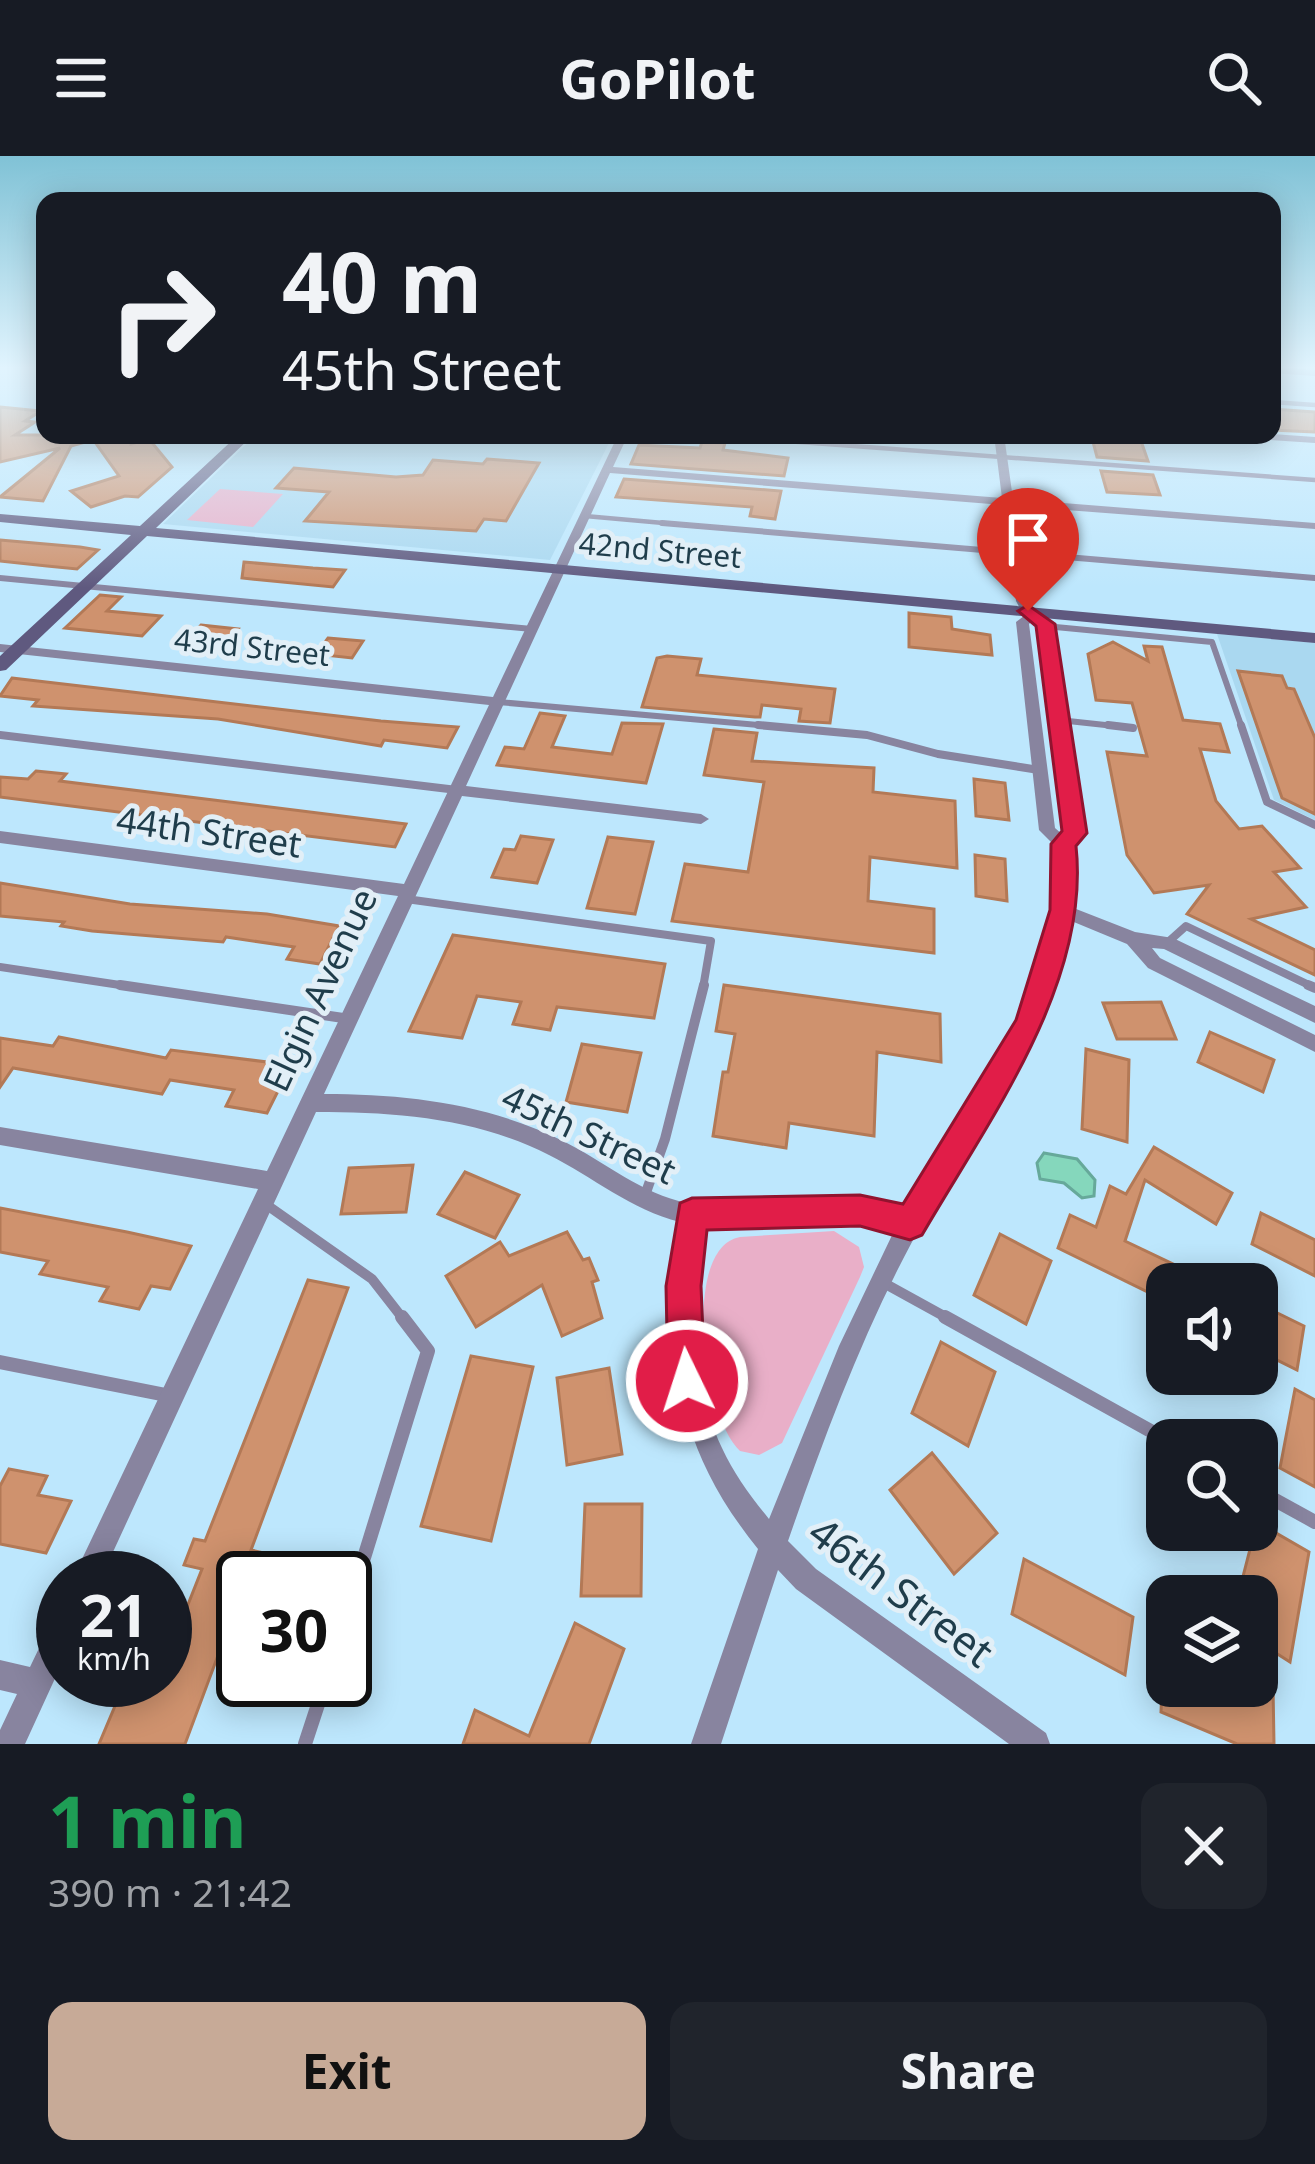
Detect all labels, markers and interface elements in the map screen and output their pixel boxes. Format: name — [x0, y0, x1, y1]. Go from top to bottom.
text: GoPilot — [560, 41, 755, 115]
icon: menu — [48, 45, 114, 111]
icon: search — [1201, 45, 1267, 111]
text: 40 m — [282, 223, 482, 338]
icon: right — [84, 240, 240, 396]
text: 45th Street — [282, 332, 561, 406]
pin — [977, 488, 1079, 611]
icon: arrive — [995, 506, 1061, 572]
street label: 42nd Street — [577, 522, 743, 577]
street label: 43rd Street — [172, 618, 332, 675]
street label: 44th Street — [113, 794, 305, 869]
street label: Elgin Avenue — [251, 880, 388, 1099]
street label: 45th Street — [494, 1072, 684, 1195]
map controls — [1146, 1263, 1278, 1707]
button: sound — [1146, 1263, 1278, 1395]
position arrow — [624, 1318, 750, 1444]
button: search — [1146, 1419, 1278, 1551]
street label: 46th Street — [798, 1503, 1006, 1679]
speed limit sign: 30 — [216, 1551, 372, 1707]
text: 21 — [80, 1573, 148, 1655]
button: layers — [1146, 1575, 1278, 1707]
text: km/h — [77, 1638, 151, 1679]
text: 1 min — [48, 1771, 246, 1869]
button: close — [1141, 1783, 1267, 1909]
text: 390 m · 21:42 — [48, 1865, 292, 1918]
button: Exit — [48, 2002, 646, 2140]
button: Share — [670, 2002, 1267, 2140]

